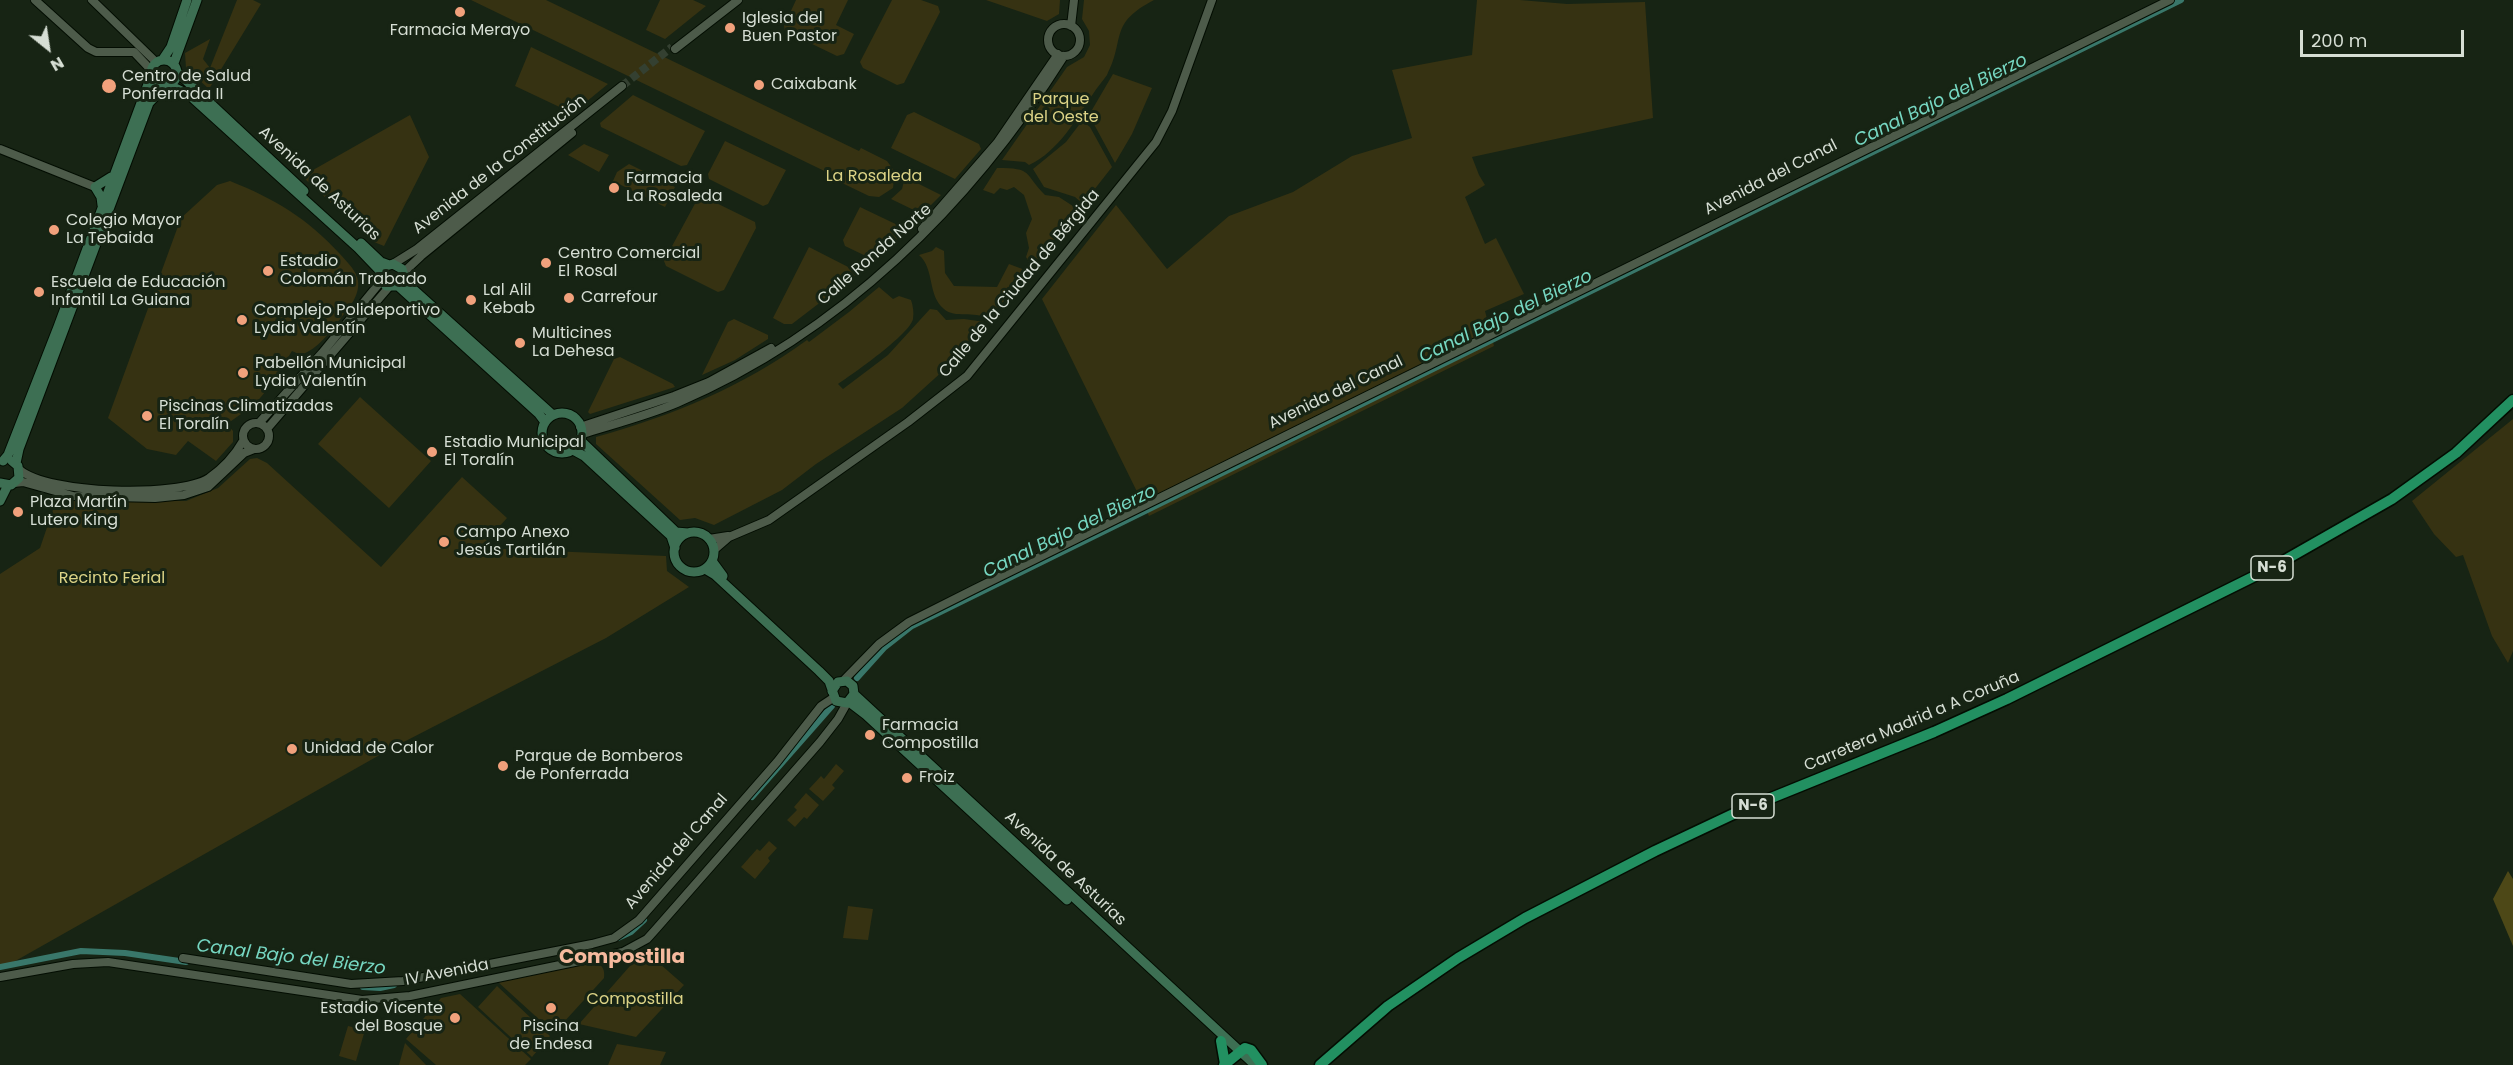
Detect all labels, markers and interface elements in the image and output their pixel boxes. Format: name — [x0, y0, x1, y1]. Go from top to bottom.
marker: Farmacia Merayo — [453, 5, 467, 19]
place label: Iglesia del Buen Pastor — [742, 9, 837, 47]
north arrow — [18, 18, 78, 78]
scale bar — [2303, 18, 2466, 56]
place label: Farmacia Merayo — [390, 21, 530, 41]
marker: Iglesia del Buen Pastor — [723, 21, 737, 35]
text: 200 m — [2311, 28, 2367, 53]
water label: Canal Bajo del Bierzo — [1851, 50, 2031, 152]
text: N — [46, 51, 68, 77]
place label: Centro de Salud Ponferrada II — [122, 67, 251, 105]
place label: Caixabank — [771, 75, 857, 95]
marker: Centro de Salud Ponferrada II — [100, 77, 118, 95]
marker: Caixabank — [752, 78, 766, 92]
park label: Parque del Oeste — [1023, 90, 1099, 128]
street label: Avenida de la Constitución — [409, 91, 591, 239]
street label: Avenida de Asturias — [254, 123, 384, 245]
street label: Avenida del Canal — [1701, 136, 1841, 220]
park label: La Rosaleda — [826, 167, 922, 187]
place label: Farmacia La Rosaleda — [626, 169, 723, 207]
marker: Farmacia La Rosaleda — [607, 181, 621, 195]
street label: Calle de la Ciudad de Bérgida — [936, 186, 1104, 382]
street label: Calle Ronda Norte — [814, 200, 936, 310]
place label: Colegio Mayor La Tebaida — [66, 211, 182, 249]
marker: Colegio Mayor La Tebaida — [47, 223, 61, 237]
place label: Centro Comercial El Rosal — [558, 244, 700, 282]
place label: Estadio Colomán Trabado — [280, 252, 427, 290]
marker: Centro Comercial El Rosal — [539, 256, 553, 270]
marker: Estadio Colomán Trabado — [261, 264, 275, 278]
water label: Canal Bajo del Bierzo — [1416, 266, 1596, 368]
place label: Escuela de Educación Infantil La Guiana — [51, 273, 225, 311]
place label: Lal Alil Kebab — [483, 281, 535, 319]
marker: Escuela de Educación Infantil La Guiana — [32, 285, 46, 299]
place label: Carrefour — [581, 288, 658, 308]
marker: Carrefour — [562, 291, 576, 305]
marker: Lal Alil Kebab — [464, 293, 478, 307]
place label: Complejo Polideportivo Lydia Valentín — [254, 301, 440, 339]
marker: Complejo Polideportivo Lydia Valentín — [235, 313, 249, 327]
place label: Multicines La Dehesa — [532, 324, 615, 362]
marker: Multicines La Dehesa — [513, 336, 527, 350]
street label: Avenida del Canal — [1266, 352, 1406, 434]
place label: Pabellón Municipal Lydia Valentín — [255, 354, 406, 392]
marker: Pabellón Municipal Lydia Valentín — [236, 366, 250, 380]
place label: Piscinas Climatizadas El Toralín — [159, 397, 333, 435]
marker: Piscinas Climatizadas El Toralín — [140, 409, 154, 423]
place label: Estadio Municipal El Toralín — [444, 433, 584, 471]
marker: Estadio Municipal El Toralín — [425, 445, 439, 459]
water label: Canal Bajo del Bierzo — [980, 481, 1160, 583]
place label: Plaza Martín Lutero King — [30, 493, 127, 531]
marker: Plaza Martín Lutero King — [11, 505, 25, 519]
place label: Campo Anexo Jesús Tartilán — [456, 523, 570, 561]
marker: Campo Anexo Jesús Tartilán — [437, 535, 451, 549]
road number: N-6 — [2251, 556, 2293, 580]
park label: Recinto Ferial — [59, 569, 165, 589]
street label: Carretera Madrid a A Coruña — [1801, 668, 2023, 776]
place label: Farmacia Compostilla — [882, 716, 979, 754]
marker: Farmacia Compostilla — [863, 728, 877, 742]
place label: Unidad de Calor — [304, 739, 434, 759]
marker: Unidad de Calor — [285, 742, 299, 756]
place label: Parque de Bomberos de Ponferrada — [515, 747, 683, 785]
marker: Parque de Bomberos de Ponferrada — [496, 759, 510, 773]
place label: Froiz — [919, 768, 954, 788]
marker: Froiz — [900, 771, 914, 785]
street label: Avenida del Canal — [622, 790, 732, 914]
road number: N-6 — [1732, 794, 1774, 818]
street label: Avenida de Asturias — [1000, 808, 1130, 930]
water label: Canal Bajo del Bierzo — [195, 936, 387, 980]
district label: Compostilla — [559, 946, 685, 970]
street label: IV Avenida — [404, 956, 490, 990]
park label: Compostilla — [587, 990, 683, 1010]
place label: Estadio Vicente del Bosque — [320, 999, 443, 1037]
marker: Piscina de Endesa — [544, 1001, 558, 1015]
marker: Estadio Vicente del Bosque — [448, 1011, 462, 1025]
place label: Piscina de Endesa — [509, 1017, 593, 1055]

